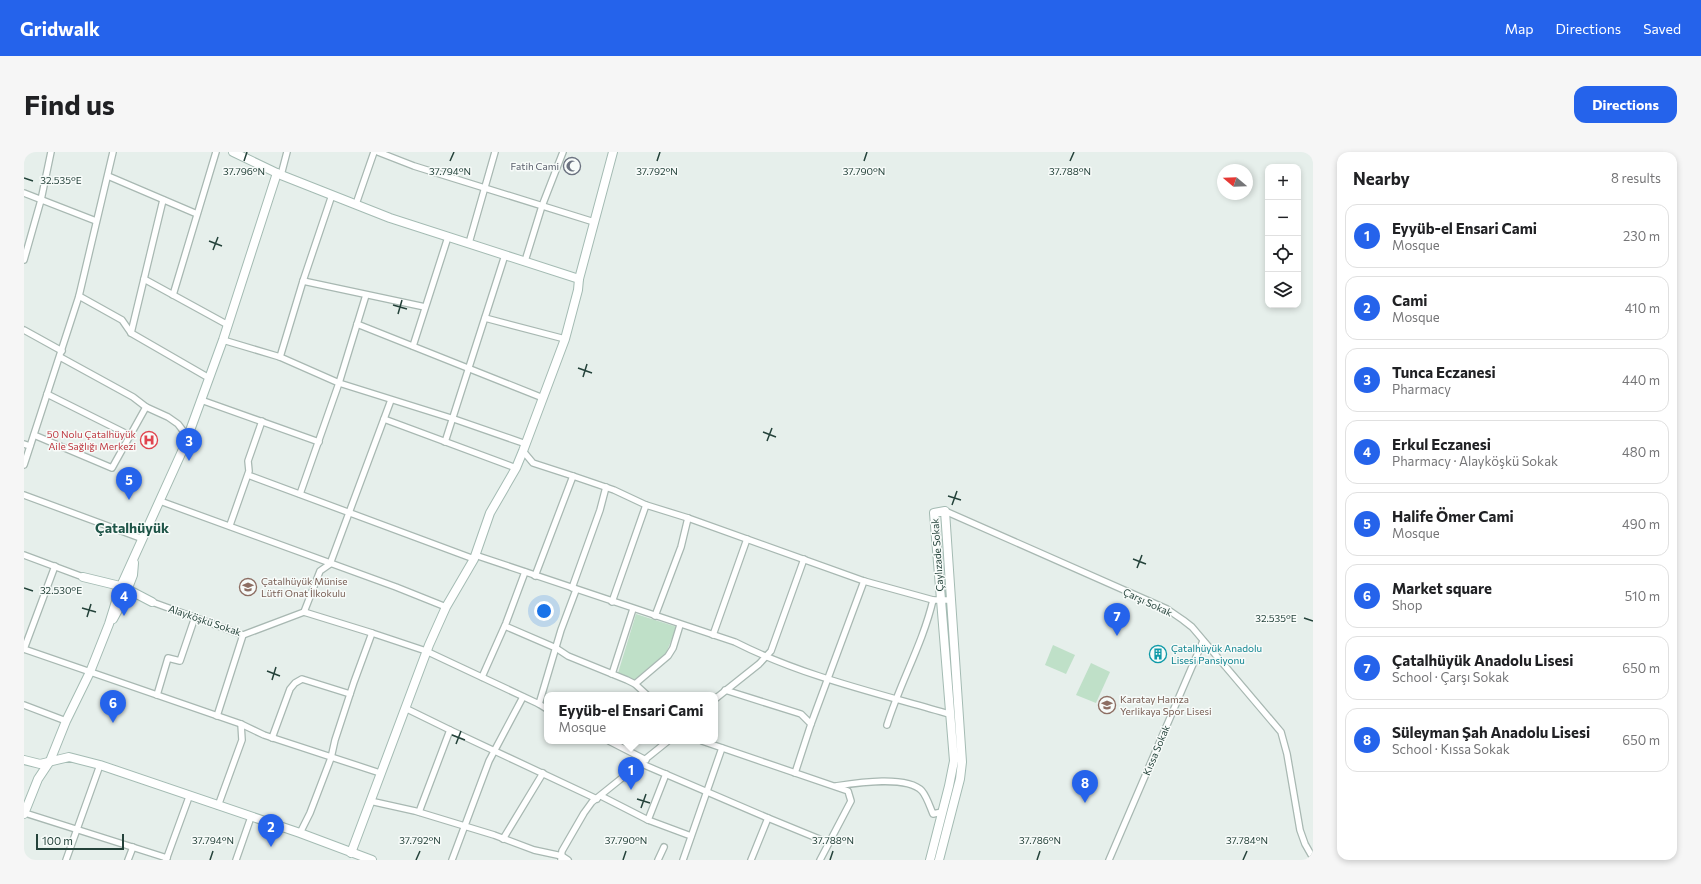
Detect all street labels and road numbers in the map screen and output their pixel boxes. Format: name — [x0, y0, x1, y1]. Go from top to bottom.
street label: Çaylızade Sokak — [928, 517, 946, 592]
street label: Çarşı Sokak — [1122, 585, 1175, 619]
street label: Alayköşkü Sokak — [167, 602, 244, 638]
street label: Kıssa Sokak — [1140, 723, 1172, 777]

